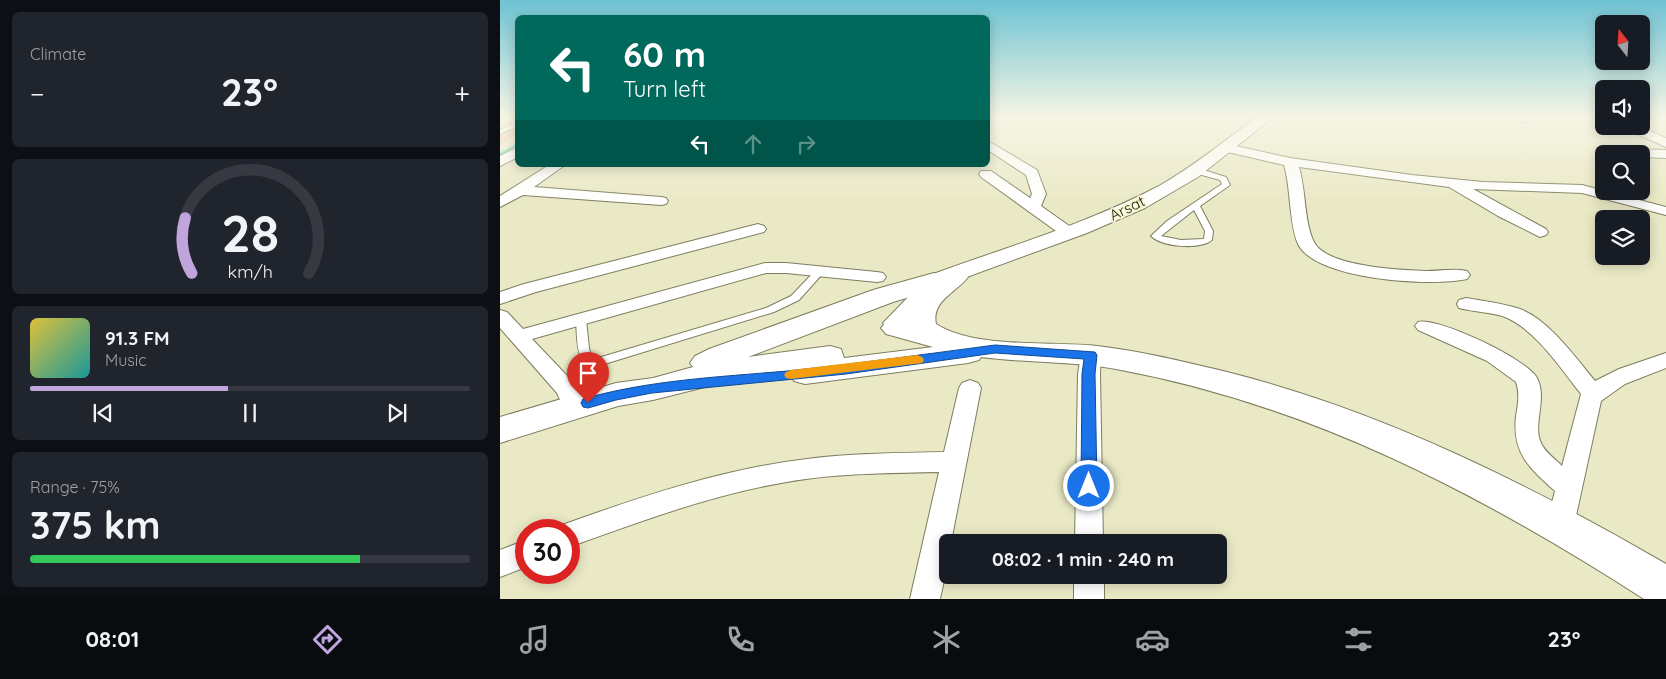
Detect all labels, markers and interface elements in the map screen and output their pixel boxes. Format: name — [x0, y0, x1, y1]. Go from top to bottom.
north arrow — [1595, 15, 1650, 70]
map controls — [1595, 15, 1650, 265]
text: 60 m — [623, 32, 706, 76]
icon: left — [540, 35, 605, 100]
text: Climate — [30, 44, 86, 64]
text: 23° — [221, 68, 278, 116]
text: Turn left — [623, 75, 706, 103]
text: − — [30, 76, 45, 111]
text: + — [454, 76, 470, 111]
button: sound — [1595, 80, 1650, 135]
icon: left — [686, 130, 714, 158]
icon: ahead — [739, 130, 767, 158]
icon: right — [792, 130, 820, 158]
button: search — [1595, 145, 1650, 200]
street label: Arsat — [1106, 191, 1148, 225]
text: 28 — [221, 200, 279, 265]
button: layers — [1595, 210, 1650, 265]
text: km/h — [227, 260, 273, 282]
text: 91.3 FM — [105, 326, 170, 350]
text: Music — [105, 350, 147, 370]
pin — [567, 352, 609, 403]
icon: arrive — [574, 359, 602, 387]
icon: previous — [89, 399, 117, 427]
icon: pause — [236, 399, 264, 427]
icon: next — [383, 399, 411, 427]
position arrow — [1062, 459, 1114, 511]
text: Range · 75% — [30, 477, 120, 497]
text: 375 km — [30, 501, 160, 549]
speed limit sign: 30 — [515, 519, 580, 584]
text: 08:02 · 1 min · 240 m — [992, 547, 1174, 571]
icon: directions — [310, 622, 345, 657]
icon: music — [517, 622, 552, 657]
icon: phone — [723, 622, 758, 657]
icon: climate — [929, 622, 964, 657]
icon: car — [1135, 622, 1170, 657]
icon: filters — [1341, 622, 1376, 657]
text: 08:01 — [86, 625, 139, 653]
text: 23° — [1547, 625, 1580, 653]

